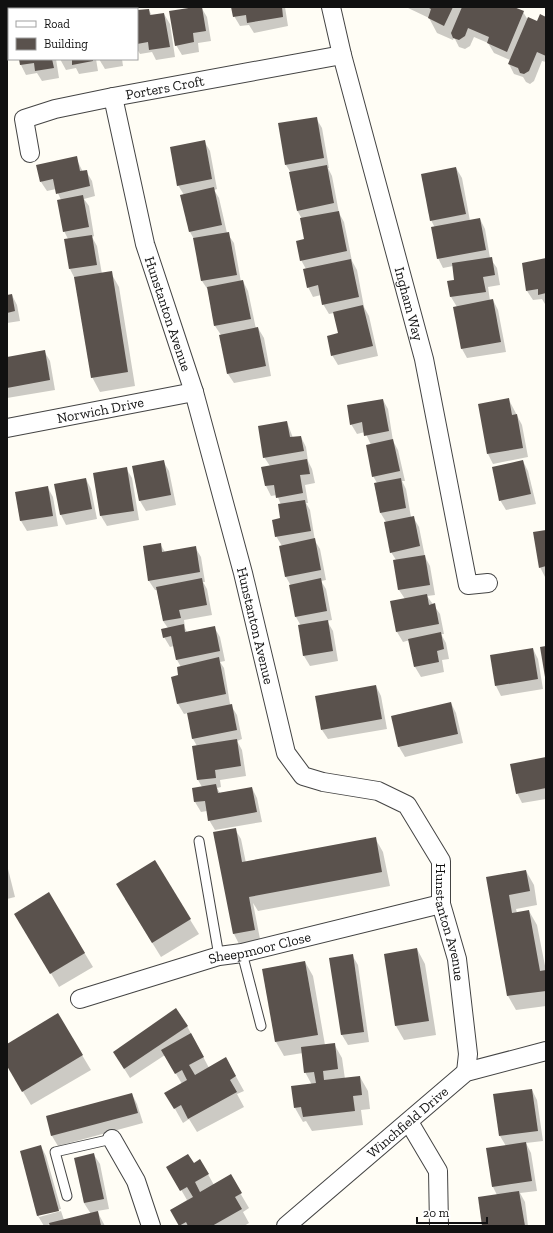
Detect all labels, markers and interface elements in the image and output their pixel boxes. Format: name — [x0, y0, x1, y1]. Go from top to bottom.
legend — [8, 8, 138, 60]
text: Road — [44, 17, 70, 31]
text: Building — [44, 37, 88, 51]
street label: Porters Croft — [124, 72, 206, 103]
street label: Hunstanton Avenue — [141, 254, 195, 374]
street label: Ingham Way — [391, 265, 427, 343]
street label: Norwich Drive — [55, 393, 146, 427]
street label: Hunstanton Avenue — [233, 565, 278, 686]
street label: Hunstanton Avenue — [432, 863, 468, 982]
street label: Sheepmoor Close — [206, 928, 313, 967]
street label: Winchfield Drive — [364, 1082, 452, 1161]
scale bar — [417, 1199, 487, 1225]
text: 20 m — [423, 1206, 450, 1220]

